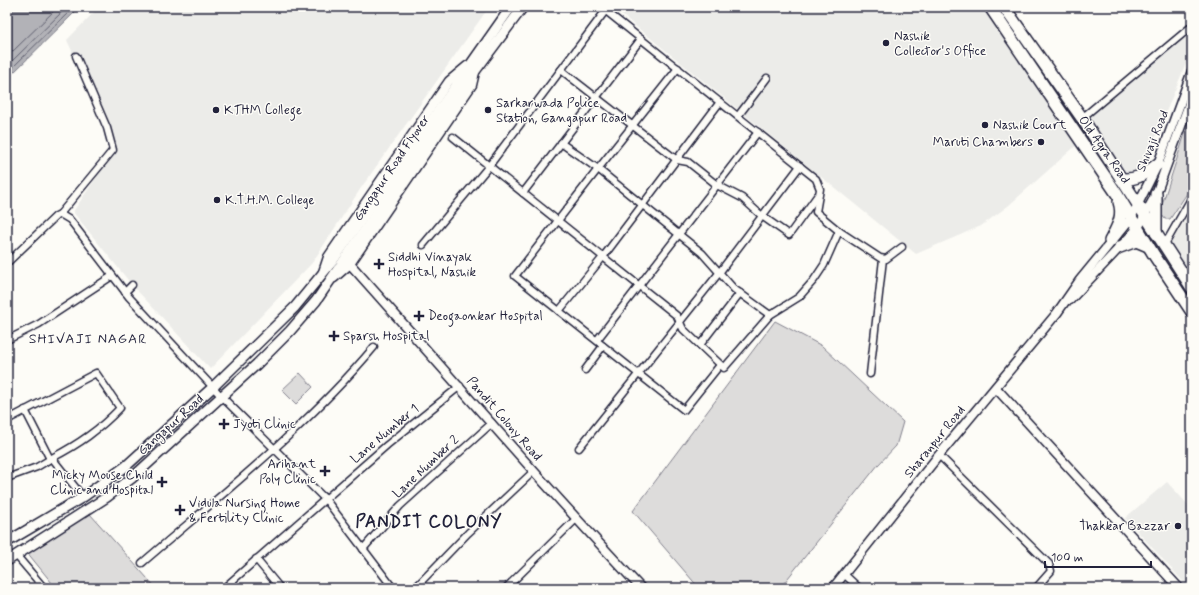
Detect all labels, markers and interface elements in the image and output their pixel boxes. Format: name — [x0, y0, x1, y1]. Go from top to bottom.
place label: Nashik Collector's Office — [894, 28, 986, 60]
marker: Nashik Collector's Office — [881, 38, 891, 48]
place label: Sarkarwada Police Station, Gangapur Road — [496, 95, 627, 127]
place label: KTHM College — [224, 102, 302, 121]
marker: KTHM College — [211, 105, 221, 115]
marker: Sarkarwada Police Station, Gangapur Road — [483, 105, 493, 115]
street label: Shivaji Road — [1133, 108, 1173, 174]
street label: Gangapur Road Flyover — [350, 111, 435, 225]
street label: Old Agra Road — [1073, 113, 1134, 188]
place label: Nashik Court — [993, 117, 1067, 134]
marker: Nashik Court — [980, 120, 990, 130]
place label: Maruti Chambers — [933, 134, 1033, 151]
marker: Maruti Chambers — [1036, 137, 1046, 147]
place label: K.T.H.M. College — [225, 192, 315, 209]
marker: K.T.H.M. College — [212, 195, 222, 205]
place label: Siddhi Vinayak Hospital, Nashik — [388, 249, 477, 281]
marker: Siddhi Vinayak Hospital, Nashik — [373, 258, 385, 270]
place label: Deogaonkar Hospital — [428, 308, 543, 327]
marker: Deogaonkar Hospital — [413, 310, 425, 322]
place label: Sparsh Hospital — [343, 328, 429, 345]
district label: SHIVAJI NAGAR — [29, 330, 147, 348]
marker: Sparsh Hospital — [328, 330, 340, 342]
street label: Pandit Colony Road — [463, 373, 545, 465]
street label: Gangapur Road — [134, 391, 208, 460]
street label: Lane Number 1 — [347, 400, 423, 468]
street label: Sharanpur Road — [901, 402, 969, 482]
place label: Jyoti Clinic — [233, 416, 296, 433]
marker: Jyoti Clinic — [218, 418, 230, 430]
street label: Lane Number 2 — [389, 431, 463, 502]
place label: Arihant Poly Clinic — [259, 456, 316, 488]
marker: Arihant Poly Clinic — [319, 465, 331, 477]
place label: Micky Mouse Child Clinic and Hospital — [50, 467, 153, 499]
marker: Micky Mouse Child Clinic and Hospital — [156, 476, 168, 488]
place label: Vidula Nursing Home & Fertility Clinic — [189, 495, 300, 527]
marker: Vidula Nursing Home & Fertility Clinic — [174, 504, 186, 516]
district label: PANDIT COLONY — [356, 511, 502, 533]
place label: Thakkar Bazzar — [1079, 518, 1171, 535]
marker: Thakkar Bazzar — [1173, 521, 1183, 531]
scale bar — [1045, 543, 1151, 569]
text: 100 m — [1051, 550, 1083, 566]

